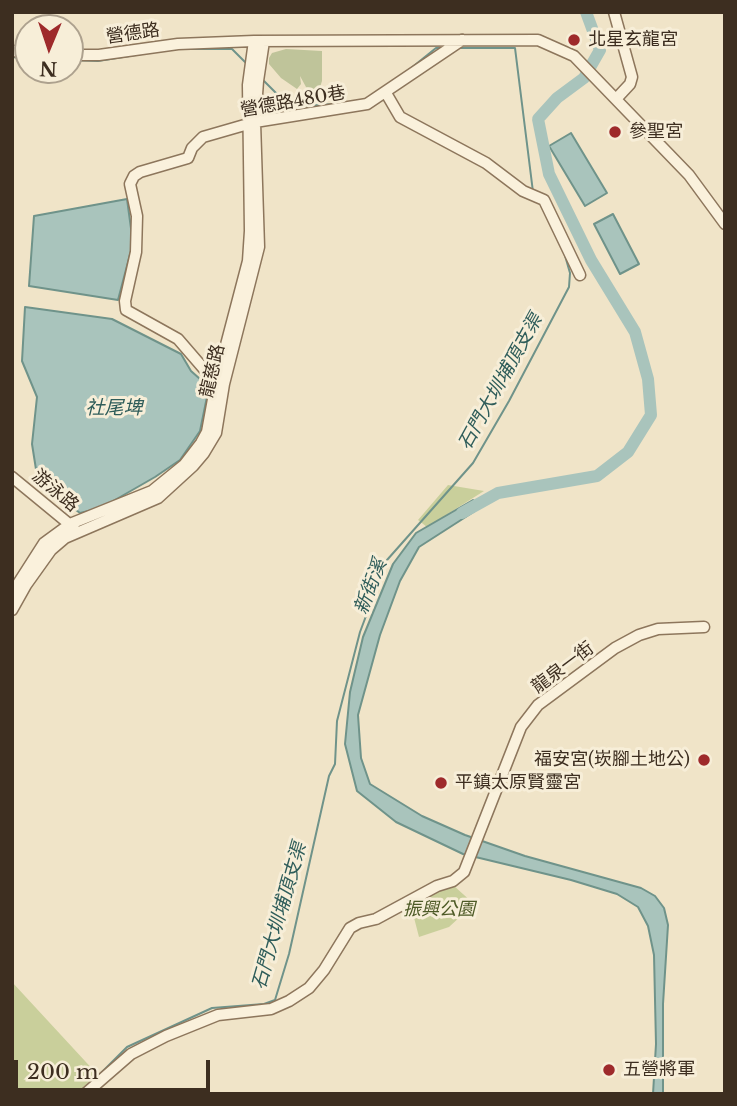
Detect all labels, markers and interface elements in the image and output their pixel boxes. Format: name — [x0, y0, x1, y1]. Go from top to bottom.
north arrow — [14, 14, 84, 84]
street label: 營德路 — [105, 20, 161, 48]
place label: 北星玄龍宮 — [588, 29, 678, 51]
marker: 北星玄龍宮 — [566, 32, 582, 48]
text: N — [39, 57, 58, 80]
street label: 營德路480巷 — [239, 82, 347, 122]
place label: 參聖宮 — [629, 121, 683, 143]
marker: 參聖宮 — [607, 124, 623, 140]
water label: 石門大圳埔頂支渠 — [454, 310, 548, 454]
street label: 龍慈路 — [196, 342, 230, 400]
water label: 社尾埤 — [86, 398, 142, 420]
street label: 游泳路 — [27, 465, 83, 517]
water label: 新街溪 — [350, 556, 392, 618]
street label: 龍泉一街 — [528, 638, 598, 698]
place label: 福安宮(崁腳土地公) — [534, 749, 690, 771]
marker: 福安宮(崁腳土地公) — [696, 752, 712, 768]
place label: 平鎮太原賢靈宮 — [455, 772, 581, 794]
marker: 平鎮太原賢靈宮 — [433, 775, 449, 791]
water label: 石門大圳埔頂支渠 — [248, 840, 312, 992]
park label: 振興公園 — [403, 899, 475, 921]
scale bar — [18, 1046, 214, 1090]
text: 200 m — [27, 1059, 98, 1085]
place label: 五營將軍 — [623, 1059, 695, 1081]
marker: 五營將軍 — [601, 1062, 617, 1078]

